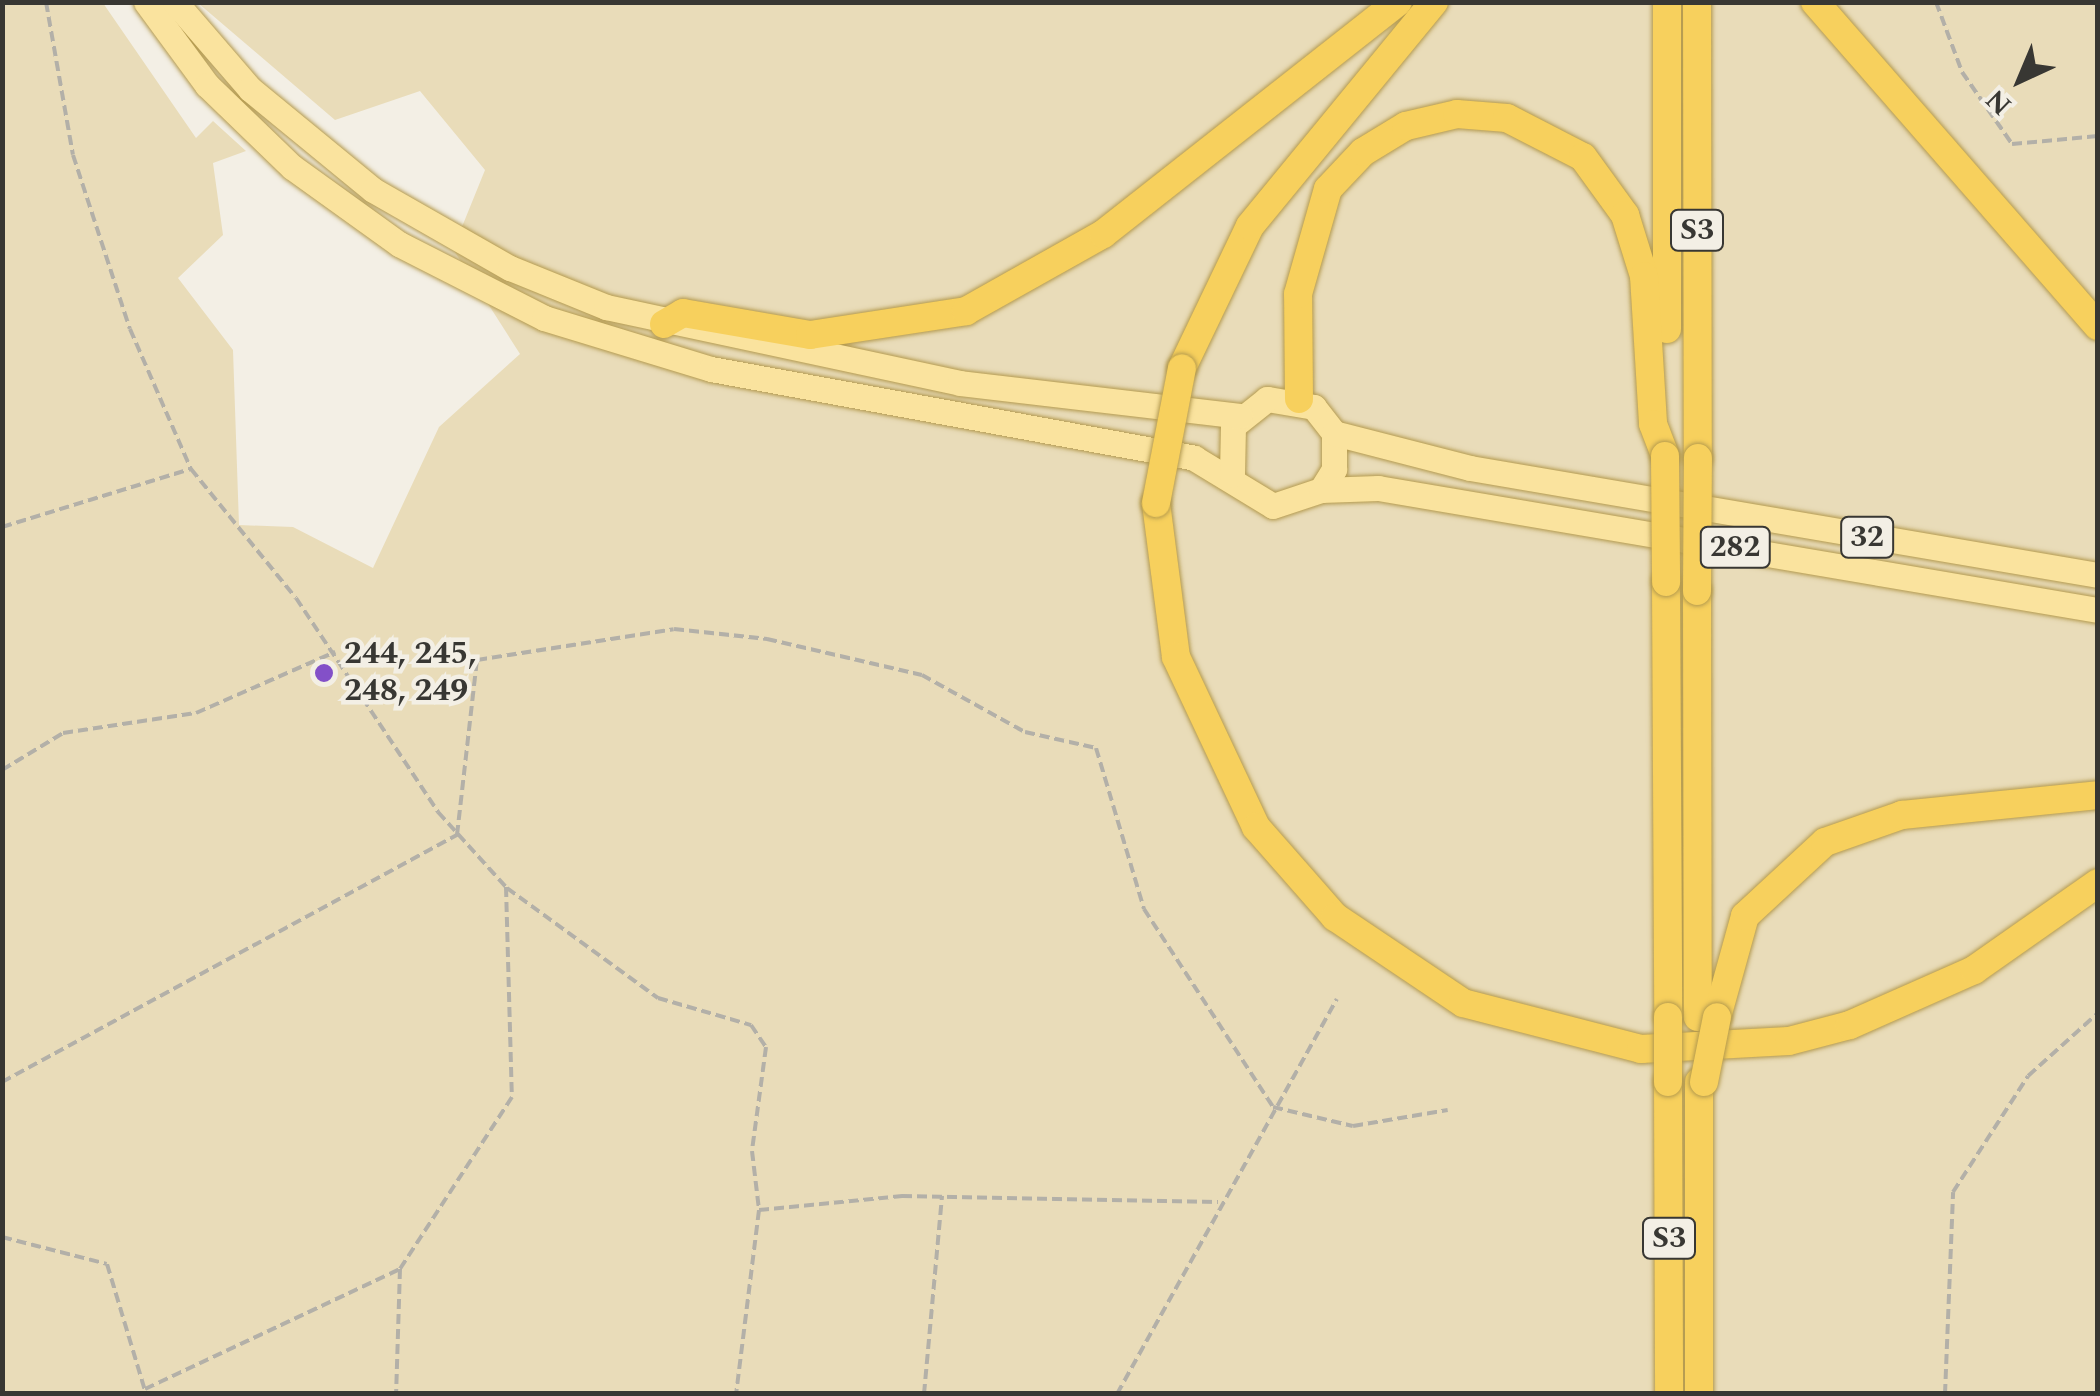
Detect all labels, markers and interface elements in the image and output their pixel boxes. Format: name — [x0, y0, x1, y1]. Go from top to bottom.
north arrow — [1970, 30, 2070, 130]
text: N — [1976, 79, 2022, 125]
road number: S3 — [1670, 205, 1724, 255]
road number: 32 — [1840, 512, 1894, 562]
road number: 282 — [1698, 522, 1772, 572]
place label: 244, 245, 248, 249 — [344, 636, 477, 711]
marker: 244, 245, 248, 249 — [313, 662, 335, 684]
road number: S3 — [1642, 1213, 1696, 1263]

